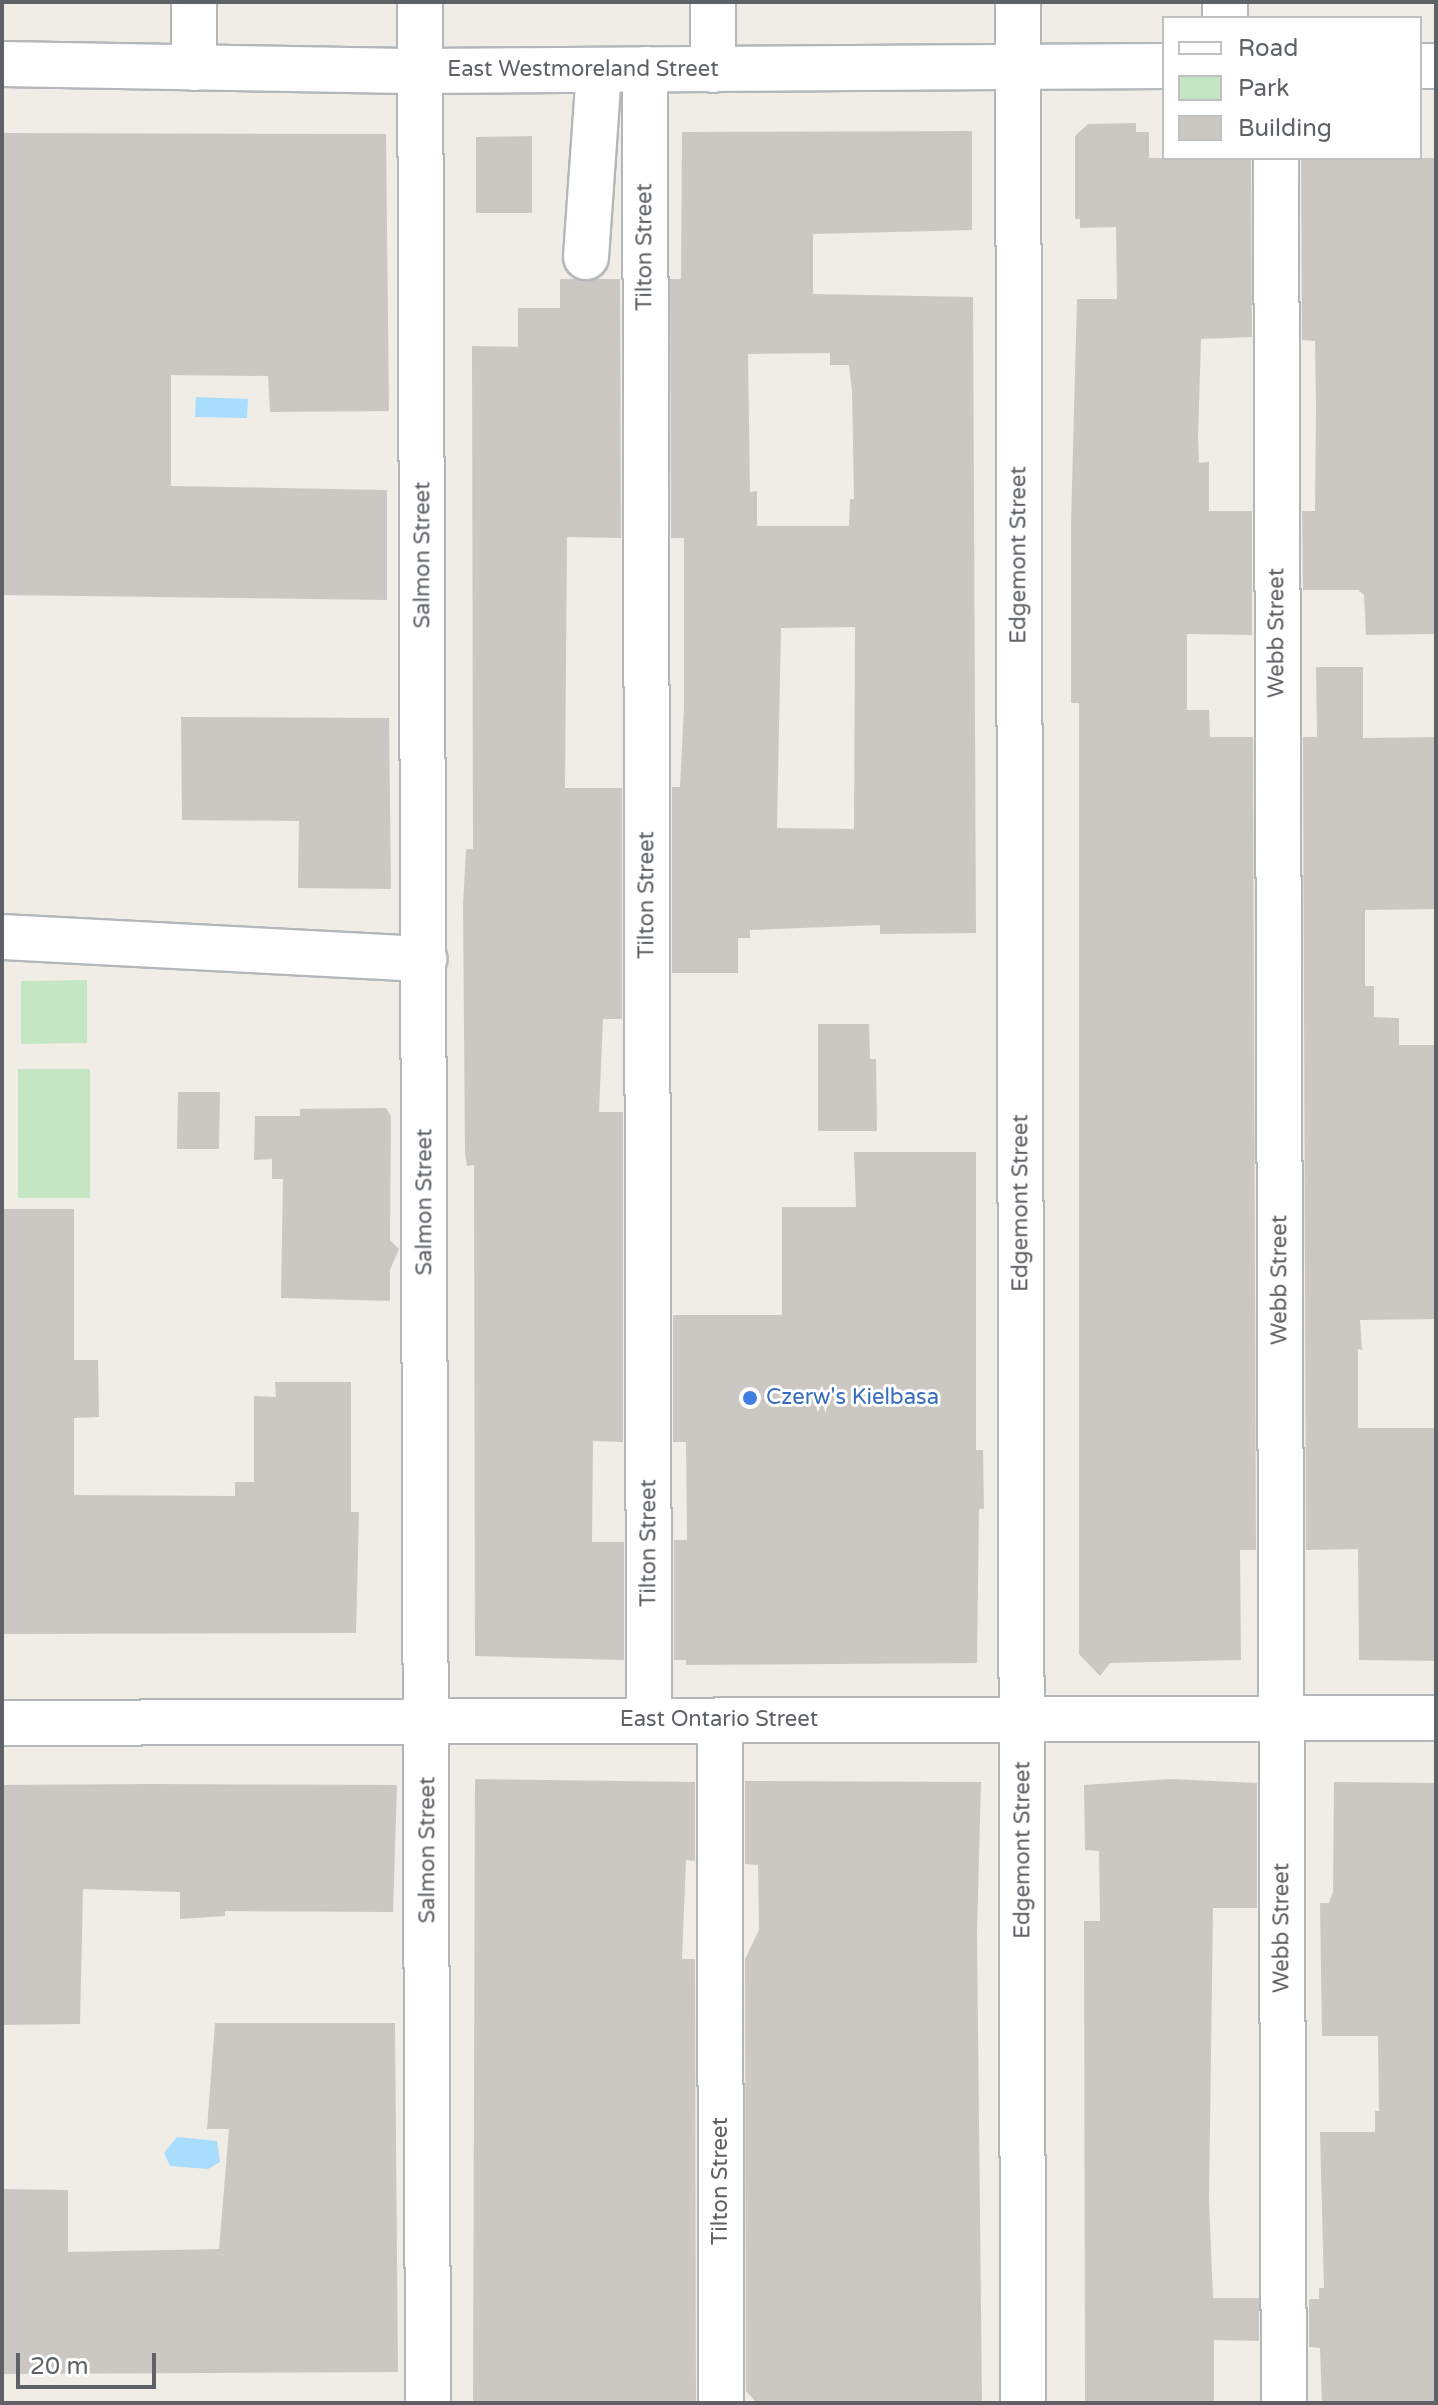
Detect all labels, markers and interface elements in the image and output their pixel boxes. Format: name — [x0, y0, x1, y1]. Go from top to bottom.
legend — [1162, 16, 1422, 160]
text: Road — [1238, 34, 1298, 63]
street label: East Westmoreland Street — [447, 57, 719, 83]
text: Park — [1238, 74, 1289, 103]
text: Building — [1238, 114, 1332, 143]
street label: Tilton Street — [632, 183, 658, 311]
street label: Edgemont Street — [1006, 466, 1032, 644]
street label: Salmon Street — [410, 482, 436, 628]
street label: Webb Street — [1264, 568, 1290, 698]
street label: Tilton Street — [634, 831, 660, 959]
street label: Edgemont Street — [1008, 1114, 1034, 1292]
street label: Salmon Street — [412, 1129, 438, 1275]
street label: Webb Street — [1267, 1215, 1293, 1345]
place label: Czerw's Kielbasa — [766, 1385, 939, 1411]
marker: Czerw's Kielbasa — [741, 1389, 759, 1407]
street label: Tilton Street — [636, 1479, 662, 1607]
street label: East Ontario Street — [620, 1707, 818, 1733]
street label: Edgemont Street — [1010, 1761, 1036, 1939]
street label: Salmon Street — [415, 1777, 441, 1923]
street label: Webb Street — [1269, 1863, 1295, 1993]
street label: Tilton Street — [708, 2117, 734, 2245]
scale bar — [20, 2337, 160, 2387]
text: 20 m — [30, 2352, 88, 2381]

